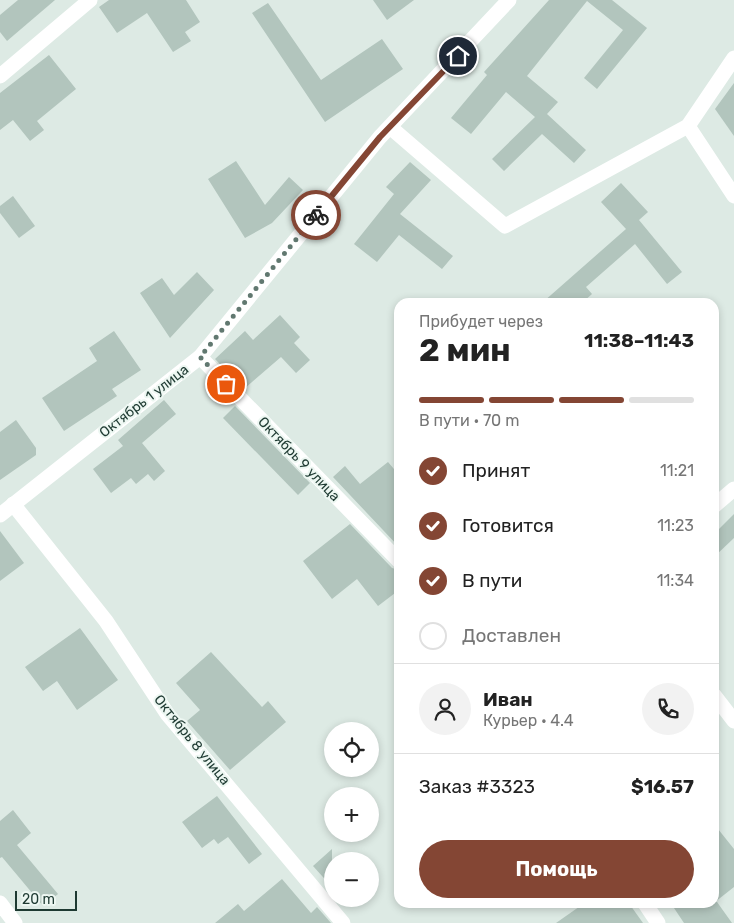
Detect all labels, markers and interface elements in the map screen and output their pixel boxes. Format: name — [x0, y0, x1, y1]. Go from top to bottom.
pin — [437, 35, 479, 77]
icon: home — [444, 42, 472, 70]
courier — [291, 190, 341, 240]
icon: bike — [302, 201, 330, 229]
text: Прибудет через — [419, 312, 543, 331]
text: 11:38–11:43 — [584, 329, 694, 352]
text: 2 мин — [419, 331, 511, 369]
street label: Октябрь 1 улица — [96, 361, 192, 441]
pin — [205, 363, 247, 405]
icon: bag — [212, 370, 240, 398]
text: В пути · 70 m — [419, 411, 519, 430]
street label: Октябрь 9 улица — [254, 413, 344, 505]
icon: check — [419, 457, 447, 485]
text: Принят — [462, 459, 530, 482]
text: 11:21 — [660, 461, 694, 480]
icon: check — [419, 512, 447, 540]
text: Готовится — [462, 514, 554, 537]
text: 11:23 — [657, 516, 694, 535]
icon: check — [419, 567, 447, 595]
text: В пути — [462, 569, 522, 592]
text: 11:34 — [657, 571, 694, 590]
text: Доставлен — [462, 624, 561, 647]
button: person — [419, 683, 471, 735]
button: phone — [642, 683, 694, 735]
text: Иван — [483, 688, 533, 711]
street label: Октябрь 8 улица — [150, 691, 234, 789]
text: Курьер · 4.4 — [483, 711, 574, 730]
map controls — [324, 722, 379, 907]
button: locate — [324, 722, 379, 777]
text: Заказ #3323 — [419, 775, 535, 798]
text: $16.57 — [631, 775, 694, 798]
button: + — [324, 787, 379, 842]
button: Помощь — [419, 840, 694, 898]
button: − — [324, 852, 379, 907]
scale bar — [15, 888, 78, 911]
text: 20 m — [22, 891, 55, 908]

